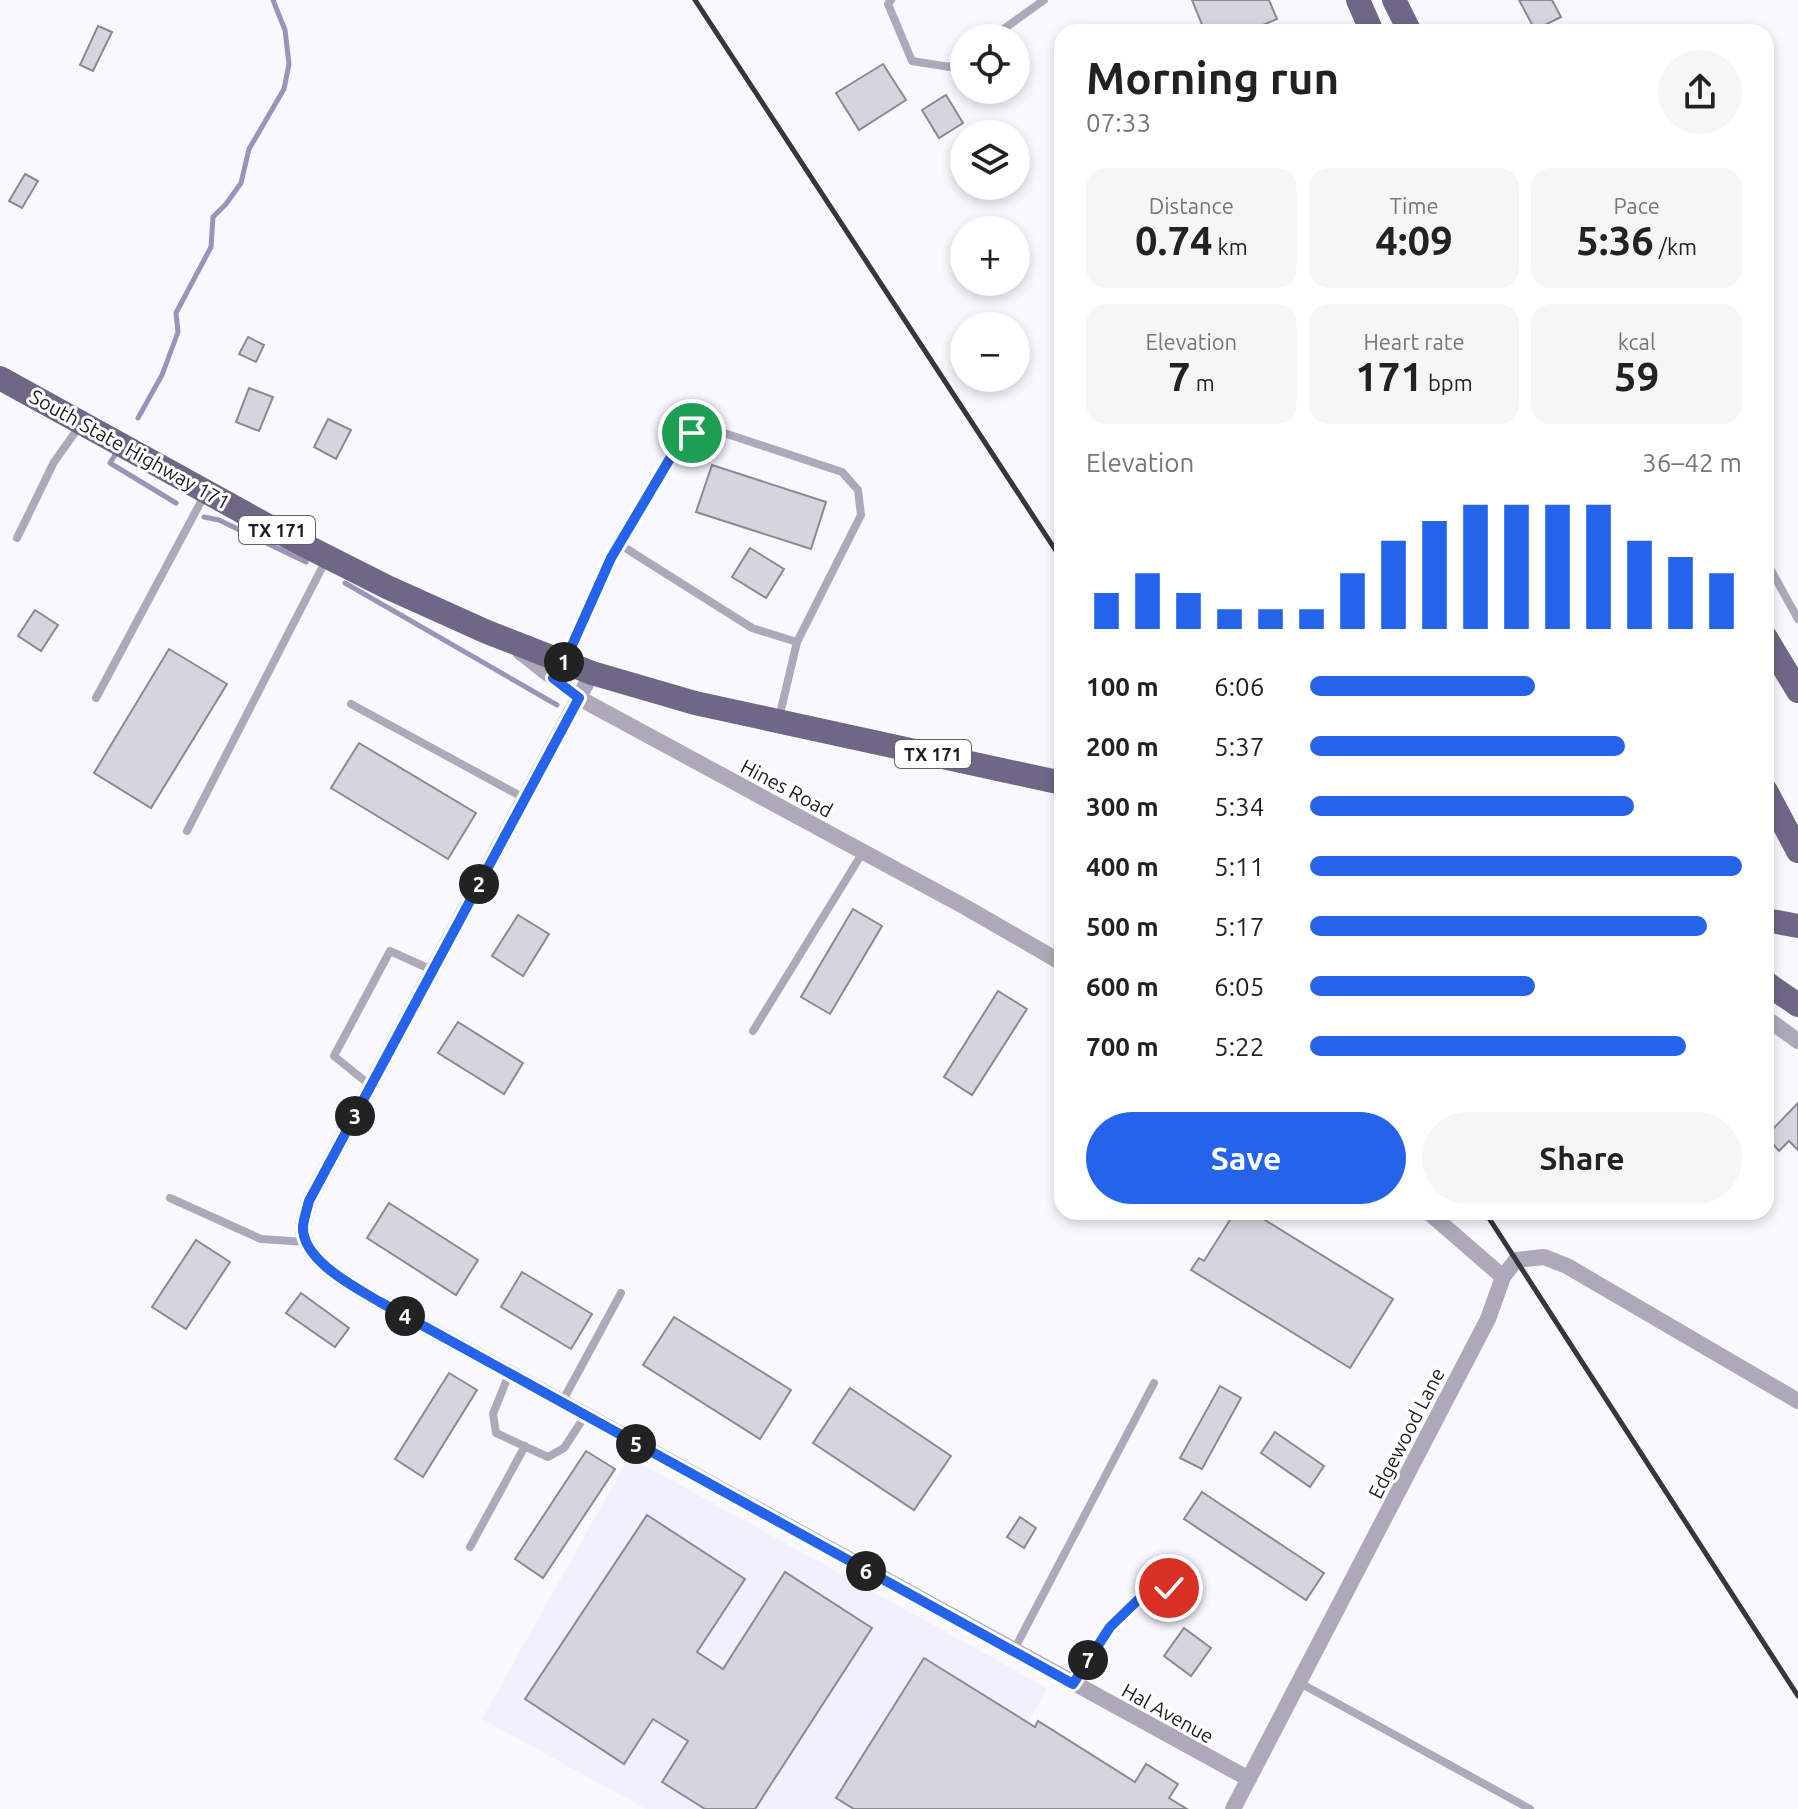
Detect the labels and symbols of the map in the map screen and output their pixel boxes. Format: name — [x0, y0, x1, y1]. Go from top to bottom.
street label: South State Highway 171 — [26, 384, 234, 514]
pin — [658, 399, 726, 467]
road number: TX 171 — [239, 516, 315, 544]
pin: 1 — [544, 642, 584, 682]
road number: TX 171 — [895, 740, 971, 768]
street label: Hines Road — [737, 754, 837, 822]
pin: 2 — [459, 864, 499, 904]
pin: 3 — [335, 1096, 375, 1136]
pin: 4 — [385, 1296, 425, 1336]
street label: Edgewood Lane — [1363, 1364, 1449, 1502]
pin: 5 — [616, 1424, 656, 1464]
pin: 6 — [846, 1551, 886, 1591]
pin — [1135, 1554, 1203, 1622]
pin: 7 — [1068, 1640, 1108, 1680]
street label: Hal Avenue — [1118, 1678, 1218, 1748]

